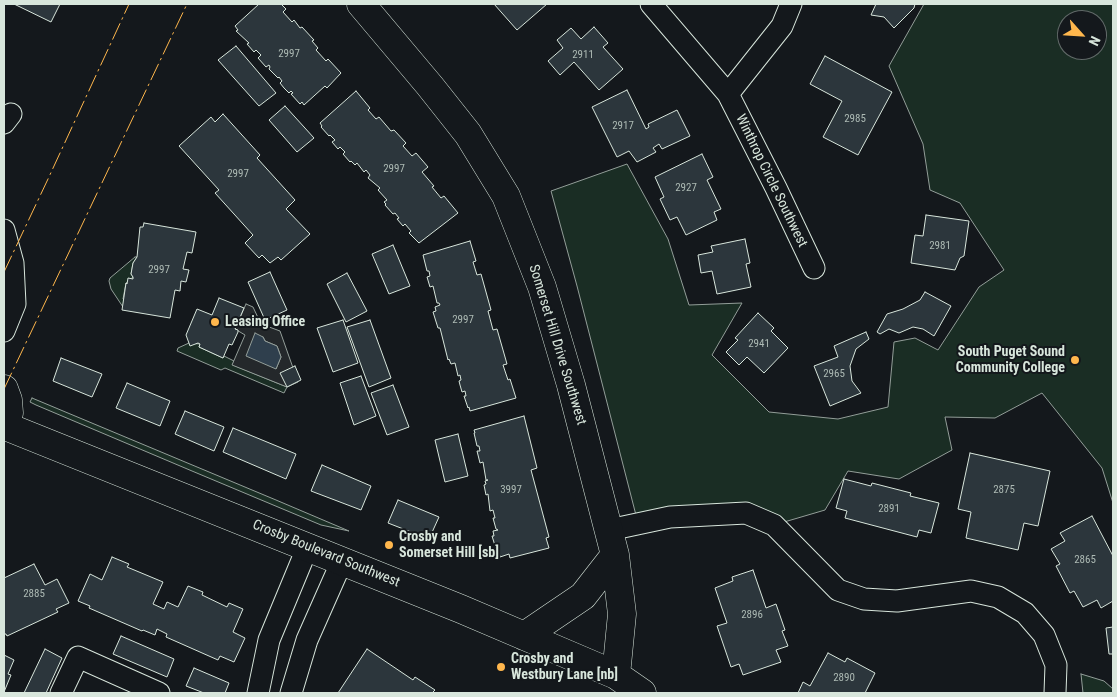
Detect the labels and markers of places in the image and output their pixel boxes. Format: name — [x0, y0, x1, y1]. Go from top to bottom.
place label: Leasing Office — [225, 314, 305, 330]
marker: Leasing Office — [209, 316, 221, 328]
place label: South Puget Sound Community College — [956, 344, 1065, 377]
marker: South Puget Sound Community College — [1069, 354, 1081, 366]
place label: Crosby and Somerset Hill [sb] — [399, 529, 499, 562]
marker: Crosby and Somerset Hill [sb] — [383, 539, 395, 551]
place label: Crosby and Westbury Lane [nb] — [511, 651, 618, 684]
marker: Crosby and Westbury Lane [nb] — [495, 661, 507, 673]

